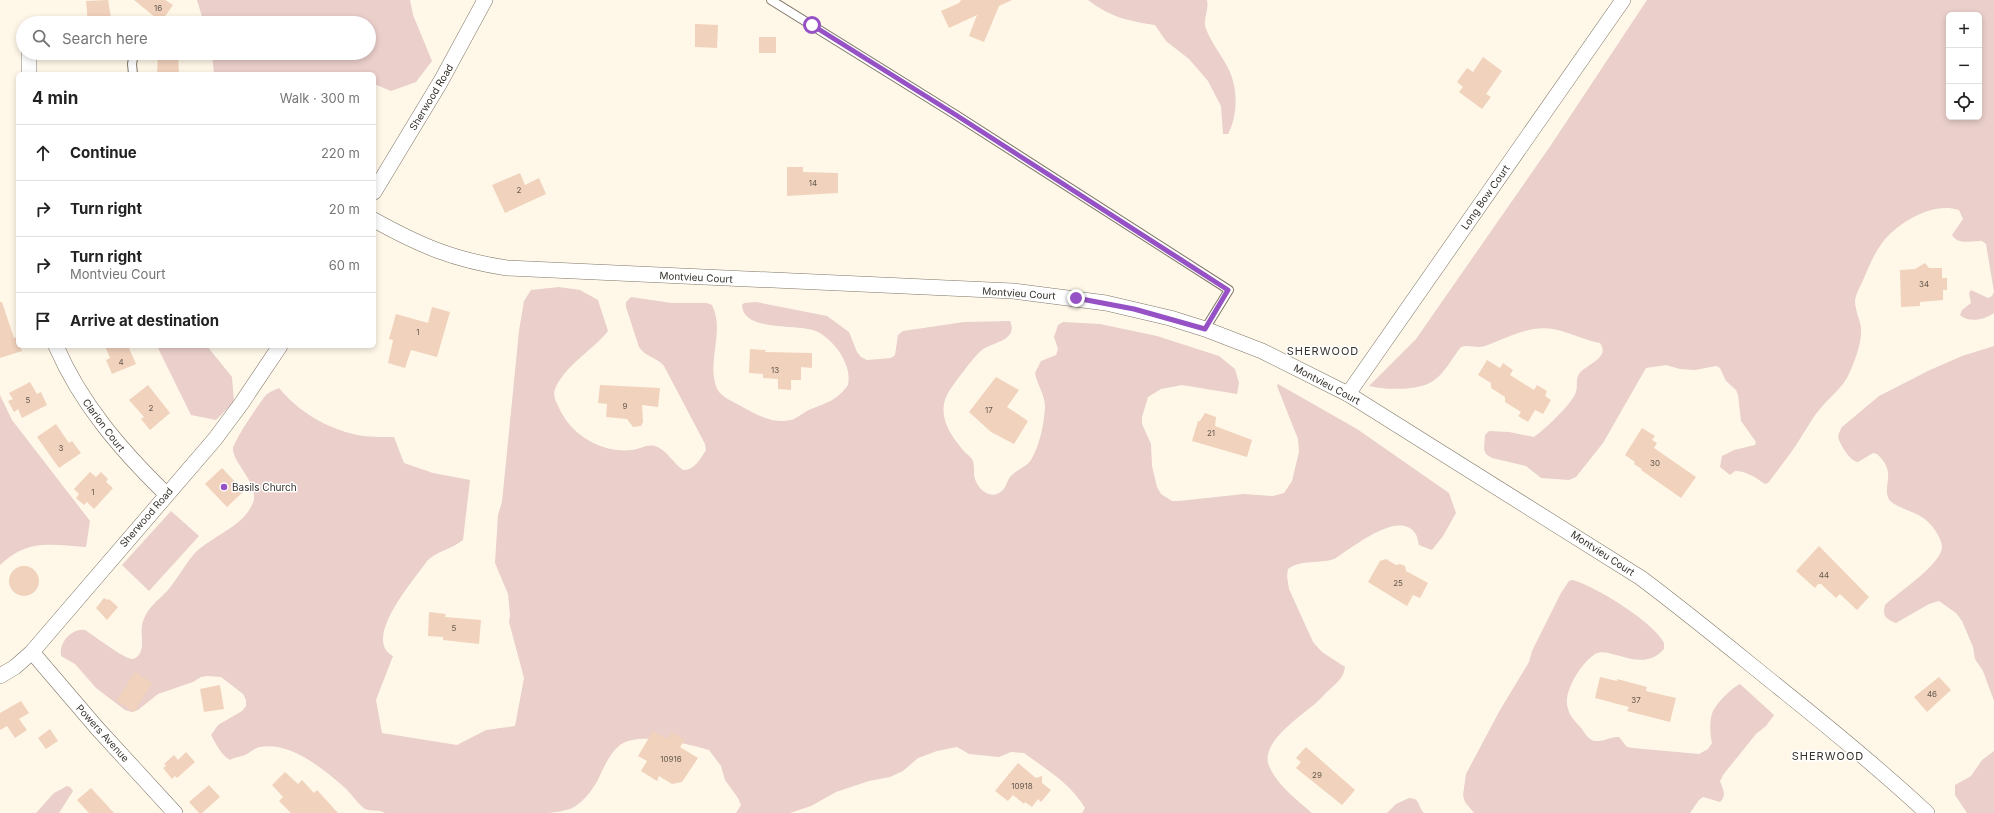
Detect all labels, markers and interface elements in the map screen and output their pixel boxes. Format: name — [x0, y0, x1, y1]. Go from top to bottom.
house number: 16 — [154, 3, 162, 13]
map controls — [1946, 12, 1982, 120]
button: + — [1946, 12, 1982, 48]
search box — [16, 16, 376, 60]
route start — [803, 16, 821, 34]
icon: search — [30, 27, 52, 49]
text: Search here — [62, 29, 148, 48]
button: − — [1946, 48, 1982, 84]
street label: Sherwood Road — [407, 62, 455, 132]
button: locate — [1946, 84, 1982, 120]
text: 4 min — [32, 88, 78, 108]
text: Walk · 300 m — [280, 90, 360, 106]
icon: ahead — [32, 142, 54, 164]
text: Continue — [70, 143, 137, 162]
text: 220 m — [321, 145, 360, 161]
street label: Long Bow Court — [1458, 162, 1512, 232]
house number: 14 — [809, 178, 817, 188]
house number: 2 — [517, 185, 522, 195]
icon: right — [32, 198, 54, 220]
text: Turn right — [70, 199, 142, 218]
text: 20 m — [329, 201, 360, 217]
text: Turn right — [70, 247, 142, 266]
icon: right — [32, 254, 54, 276]
text: 60 m — [329, 257, 360, 273]
text: Montvieu Court — [70, 266, 165, 282]
street label: Montvieu Court — [659, 269, 734, 285]
house number: 34 — [1919, 279, 1929, 289]
street label: Montvieu Court — [982, 284, 1057, 302]
route end — [1067, 289, 1085, 307]
icon: arrive — [32, 310, 54, 332]
text: Arrive at destination — [70, 311, 219, 330]
house number: 1 — [416, 327, 420, 337]
district label: SHERWOOD — [1287, 344, 1359, 358]
house number: 4 — [118, 357, 124, 367]
street label: Montvieu Court — [1292, 361, 1363, 407]
house number: 13 — [771, 365, 779, 375]
house number: 5 — [26, 395, 31, 405]
street label: Clarion Court — [80, 396, 128, 454]
house number: 9 — [623, 401, 628, 411]
house number: 2 — [149, 403, 154, 413]
house number: 17 — [985, 405, 993, 415]
house number: 21 — [1207, 428, 1215, 438]
house number: 3 — [59, 443, 64, 453]
house number: 30 — [1650, 458, 1660, 468]
place label: Basils Church — [232, 481, 297, 493]
marker: Basils Church — [219, 482, 229, 492]
street label: Sherwood Road — [117, 485, 175, 549]
house number: 1 — [91, 487, 95, 497]
street label: Montvieu Court — [1569, 528, 1638, 578]
house number: 44 — [1819, 570, 1829, 580]
house number: 25 — [1393, 578, 1403, 588]
house number: 5 — [452, 623, 457, 633]
house number: 46 — [1927, 689, 1937, 699]
house number: 37 — [1631, 695, 1641, 705]
street label: Powers Avenue — [74, 702, 132, 764]
district label: SHERWOOD — [1792, 749, 1864, 763]
house number: 10916 — [660, 754, 682, 764]
house number: 29 — [1312, 770, 1322, 780]
house number: 10918 — [1011, 781, 1033, 791]

